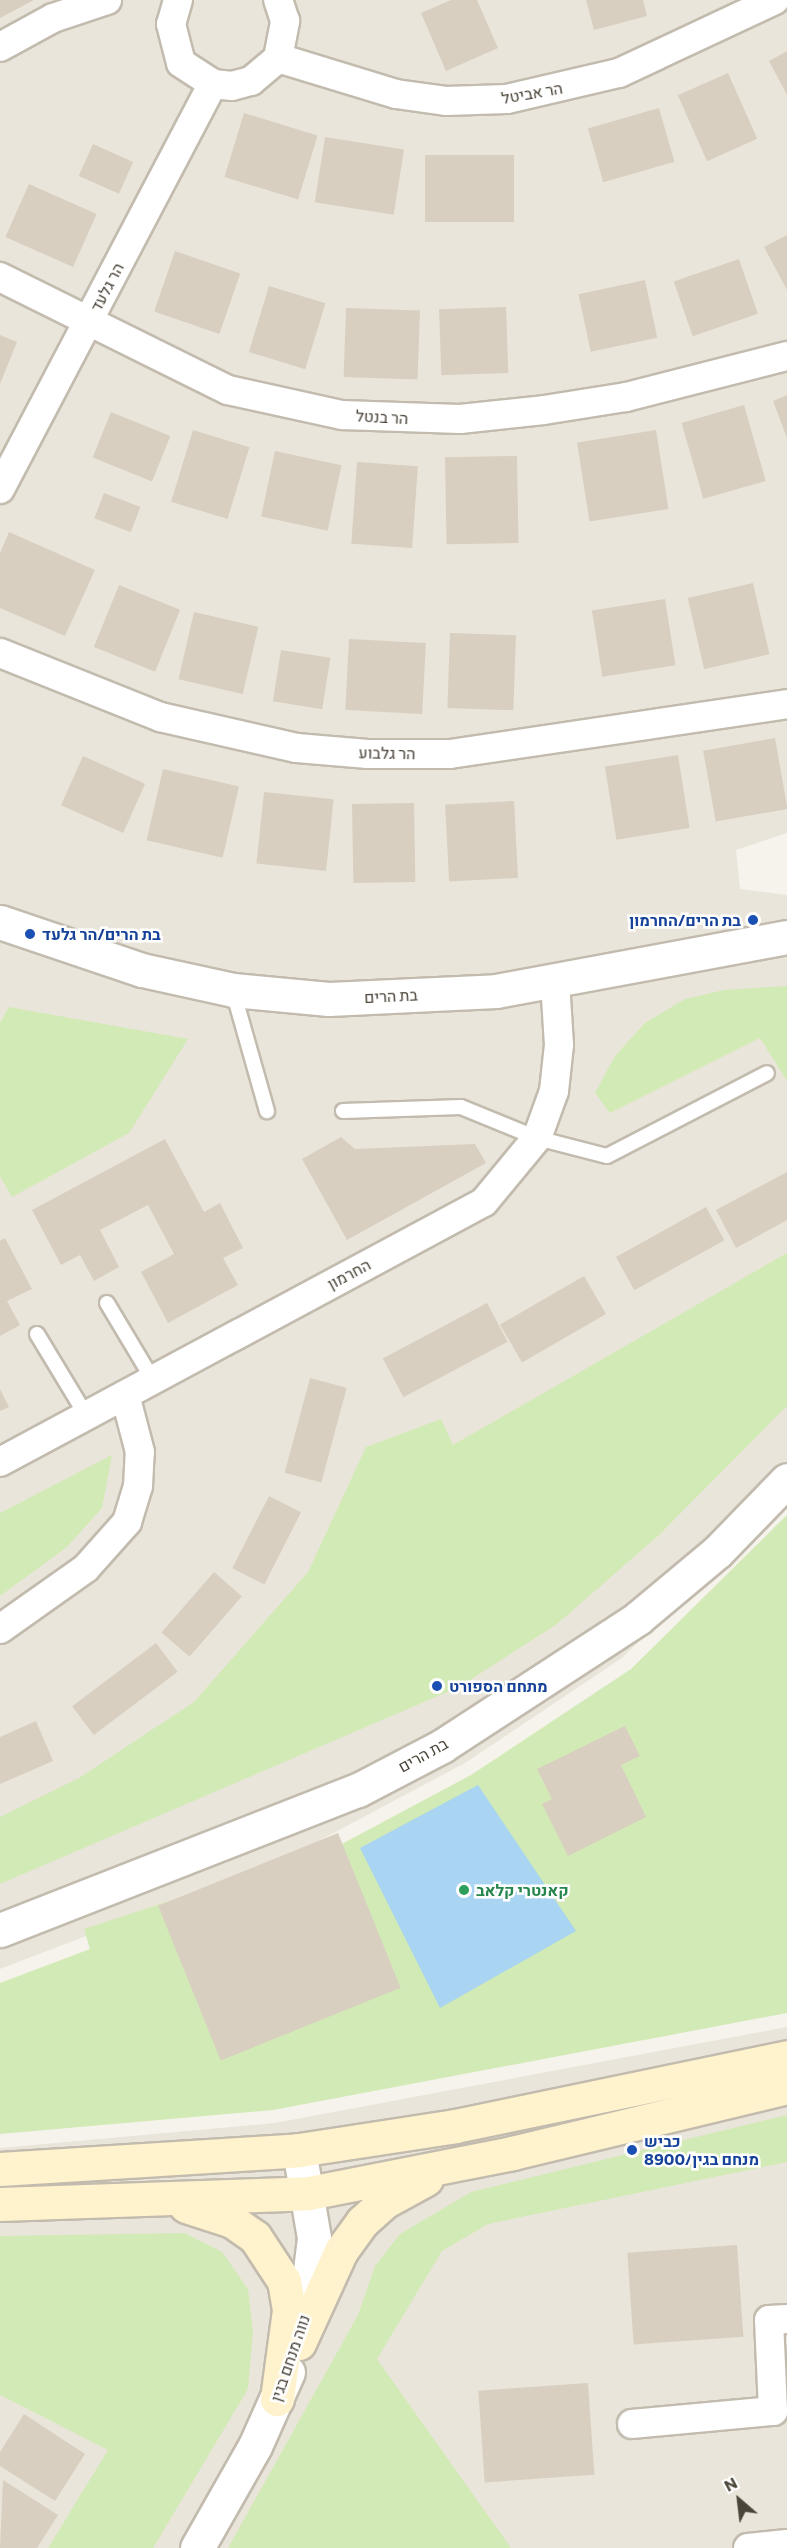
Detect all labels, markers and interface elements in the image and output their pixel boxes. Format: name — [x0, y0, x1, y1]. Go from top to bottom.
street label: הר אביטל — [500, 78, 564, 108]
street label: הר גלעד — [86, 259, 128, 315]
street label: הר בנטל — [355, 406, 409, 428]
street label: הר גלבוע — [358, 743, 416, 763]
place label: בת הרים/החרמון — [629, 910, 741, 930]
marker: בת הרים/החרמון — [746, 913, 760, 927]
place label: בת הרים/הר גלעד — [42, 924, 161, 944]
marker: בת הרים/הר גלעד — [23, 927, 37, 941]
street label: בת הרים — [364, 985, 418, 1007]
street label: החרמון — [324, 1255, 374, 1293]
place label: מתחם הספורט — [449, 1676, 548, 1696]
marker: מתחם הספורט — [430, 1679, 444, 1693]
street label: בת הרים — [395, 1734, 451, 1776]
place label: קאנטרי קלאב — [476, 1880, 569, 1900]
marker: קאנטרי קלאב — [457, 1883, 471, 1897]
place label: כביש 8900/מנחם בגין — [644, 2131, 759, 2169]
marker: כביש 8900/מנחם בגין — [625, 2143, 639, 2157]
street label: נווה מנחם בגין — [266, 2312, 314, 2404]
north arrow — [709, 2470, 769, 2530]
text: N — [721, 2472, 740, 2495]

